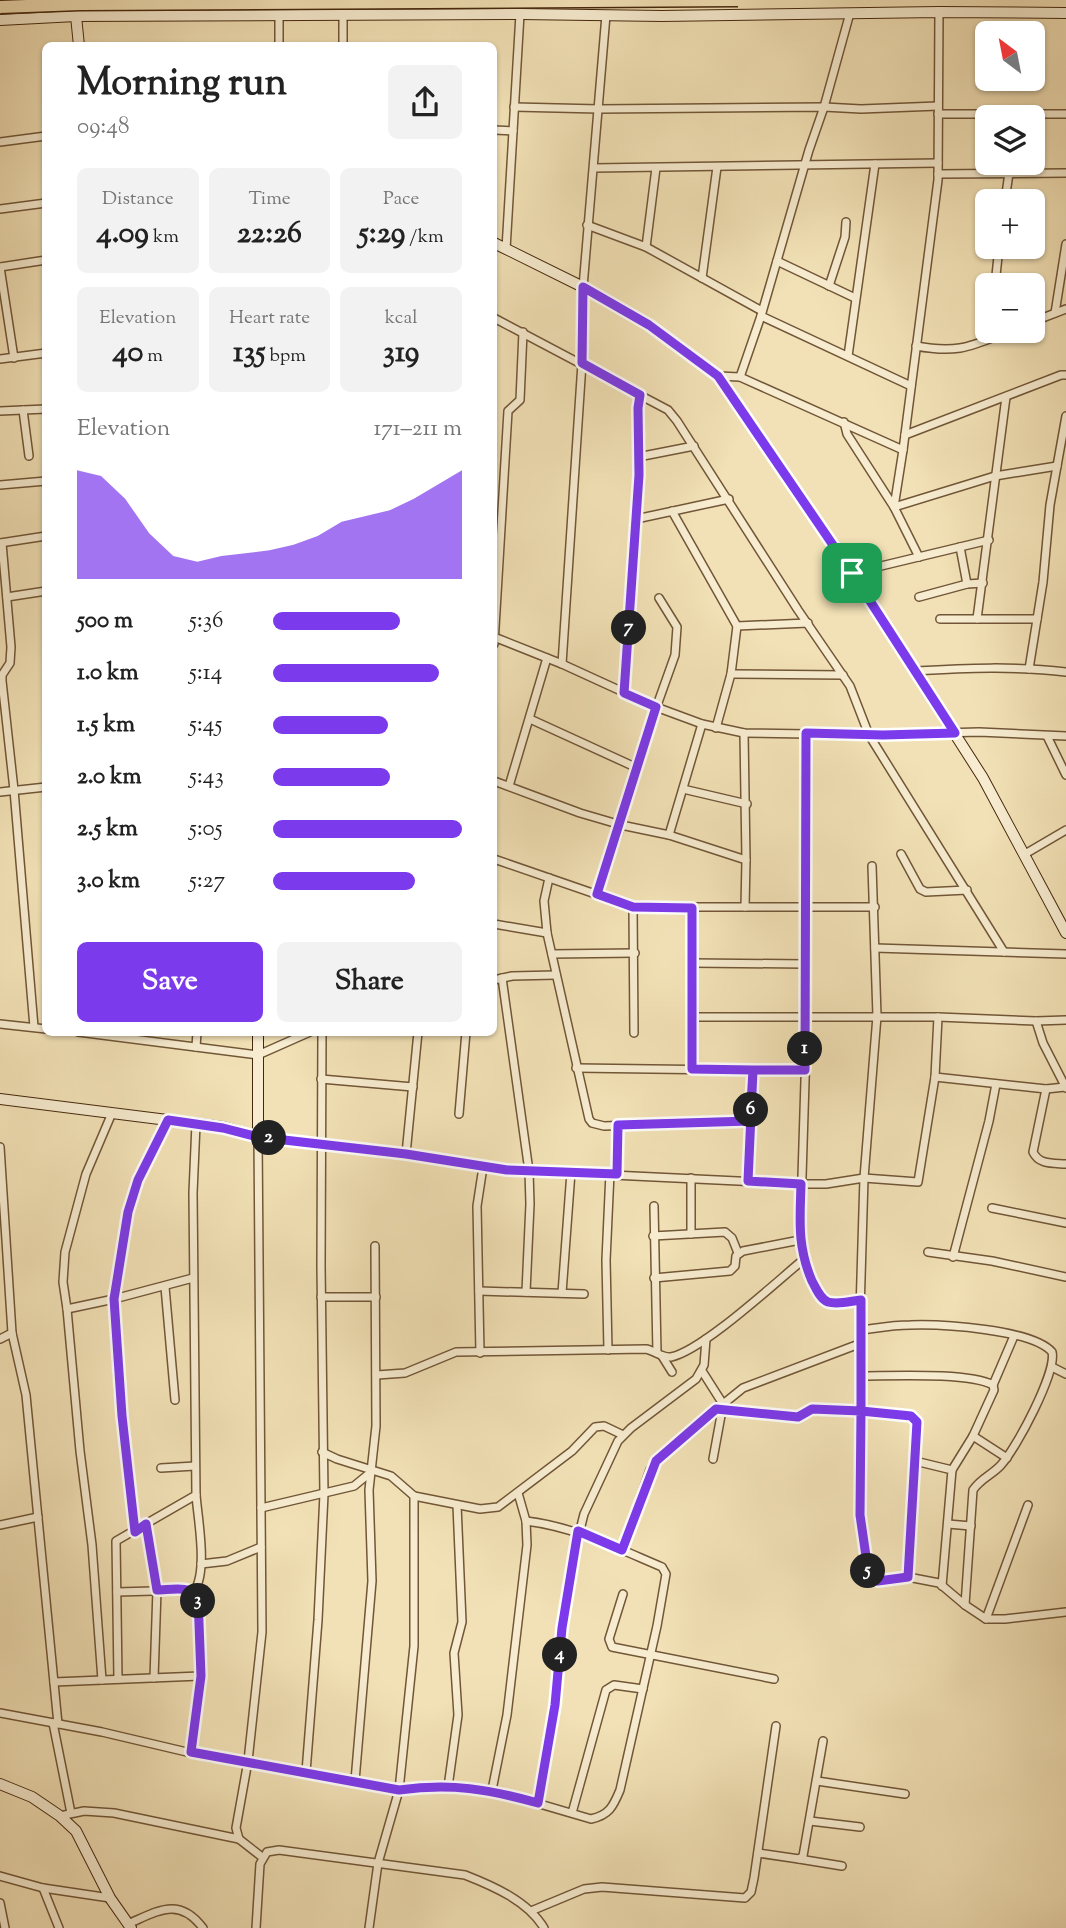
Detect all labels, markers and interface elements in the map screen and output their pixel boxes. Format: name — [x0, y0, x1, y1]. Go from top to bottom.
north arrow — [975, 21, 1045, 91]
map controls — [975, 21, 1045, 343]
text: Morning run — [77, 58, 287, 112]
button: share — [388, 65, 462, 139]
button: layers — [975, 105, 1045, 175]
text: 09:48 — [77, 111, 129, 144]
text: Distance — [102, 186, 174, 213]
text: Time — [248, 186, 291, 213]
text: Pace — [383, 186, 419, 213]
button: + — [975, 189, 1045, 259]
text: 4.09 — [97, 213, 149, 256]
text: 22:26 — [237, 213, 302, 256]
text: 5:29 — [359, 213, 405, 256]
text: km — [149, 224, 179, 251]
text: /km — [405, 224, 444, 251]
button: − — [975, 273, 1045, 343]
text: Elevation — [99, 305, 176, 332]
text: Heart rate — [229, 305, 310, 332]
text: kcal — [385, 305, 417, 332]
text: 40 — [113, 332, 143, 375]
text: 135 — [233, 332, 266, 375]
text: 319 — [383, 332, 419, 375]
text: m — [143, 343, 163, 370]
text: bpm — [266, 343, 306, 370]
text: Elevation — [77, 413, 170, 446]
text: 171–211 m — [373, 413, 462, 446]
pin — [822, 543, 882, 603]
icon: arrive — [833, 554, 871, 592]
text: 500 m — [77, 605, 133, 638]
text: 5:36 — [189, 605, 223, 638]
pin: 7 — [612, 610, 646, 646]
text: 7 — [624, 614, 633, 641]
text: 1.0 km — [77, 657, 139, 690]
text: 5:14 — [189, 657, 222, 690]
text: 1.5 km — [77, 709, 135, 742]
text: 5:45 — [189, 709, 222, 742]
text: 2.0 km — [77, 761, 142, 794]
text: 5:43 — [189, 761, 224, 794]
text: 2.5 km — [77, 813, 138, 846]
text: 5:05 — [189, 813, 223, 846]
text: 3.0 km — [77, 865, 140, 898]
text: 5:27 — [189, 865, 225, 898]
button: Save — [77, 942, 263, 1022]
button: Share — [277, 942, 462, 1022]
pin: 1 — [788, 1032, 822, 1066]
text: 1 — [801, 1035, 808, 1062]
pin: 6 — [734, 1092, 768, 1128]
text: 6 — [746, 1096, 755, 1123]
pin: 2 — [252, 1120, 286, 1156]
text: 2 — [264, 1124, 273, 1151]
pin: 5 — [850, 1554, 886, 1588]
text: 5 — [864, 1557, 871, 1584]
pin: 3 — [180, 1584, 216, 1618]
text: 3 — [194, 1587, 201, 1614]
pin: 4 — [542, 1638, 578, 1672]
text: 4 — [555, 1641, 564, 1668]

